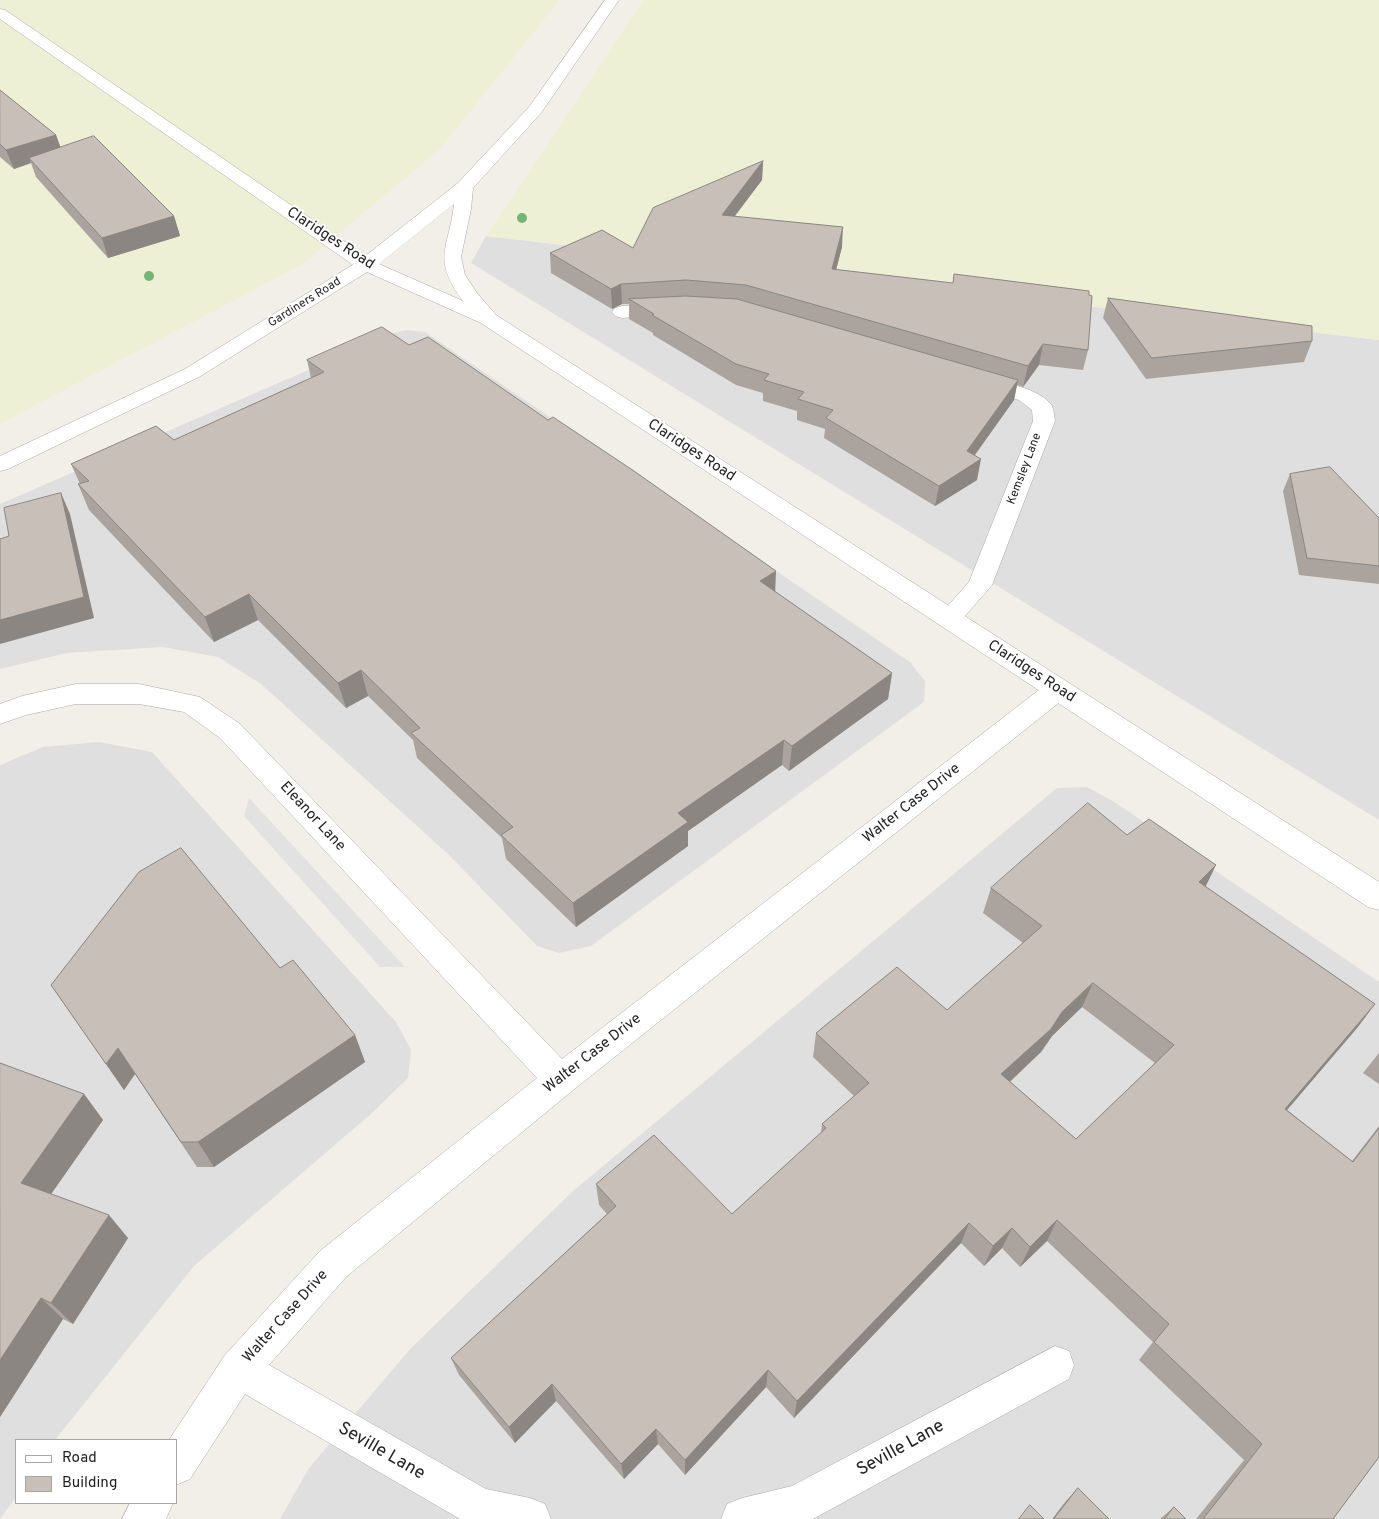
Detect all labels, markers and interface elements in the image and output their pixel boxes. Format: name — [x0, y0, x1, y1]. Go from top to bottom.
street label: Claridges Road — [283, 204, 377, 274]
street label: Gardiners Road — [266, 275, 344, 331]
street label: Claridges Road — [644, 416, 738, 486]
street label: Kemsley Lane — [1005, 431, 1045, 507]
street label: Claridges Road — [984, 637, 1078, 707]
street label: Walter Case Drive — [860, 760, 964, 848]
street label: Eleanor Lane — [275, 778, 349, 856]
street label: Walter Case Drive — [541, 1010, 645, 1098]
street label: Walter Case Drive — [240, 1267, 332, 1367]
street label: Seville Lane — [853, 1416, 949, 1482]
street label: Seville Lane — [334, 1418, 428, 1486]
legend — [15, 1439, 178, 1504]
text: Road — [62, 1449, 97, 1468]
text: Building — [62, 1474, 117, 1493]

